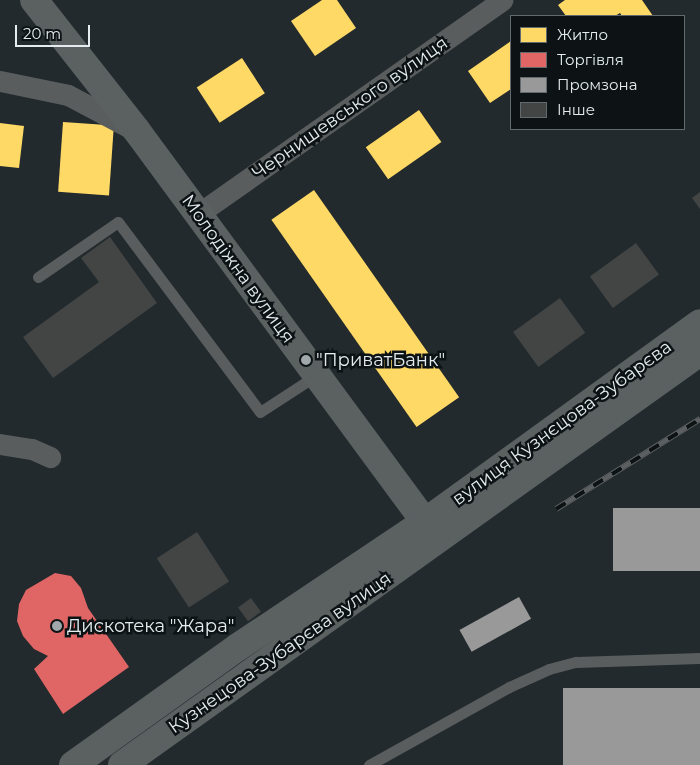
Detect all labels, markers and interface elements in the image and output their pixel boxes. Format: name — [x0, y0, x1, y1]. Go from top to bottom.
scale bar — [18, 15, 92, 47]
legend — [510, 15, 685, 130]
text: 20 m — [23, 24, 61, 43]
text: Житло — [557, 25, 608, 44]
street label: Чернишевського вулиця — [248, 32, 452, 184]
text: Торгівля — [557, 50, 624, 69]
text: Промзона — [557, 75, 637, 94]
text: Інше — [557, 100, 595, 119]
street label: Молодіжна вулиця — [177, 191, 299, 347]
street label: вулиця Кузнєцова-Зубарєва — [448, 336, 676, 510]
place label: "ПриватБанк" — [316, 349, 445, 371]
marker: "ПриватБанк" — [300, 354, 312, 366]
street label: Кузнецова-Зубарєва вулиця — [165, 568, 395, 738]
place label: Дискотека "Жара" — [67, 615, 234, 637]
marker: Дискотека "Жара" — [51, 620, 63, 632]

